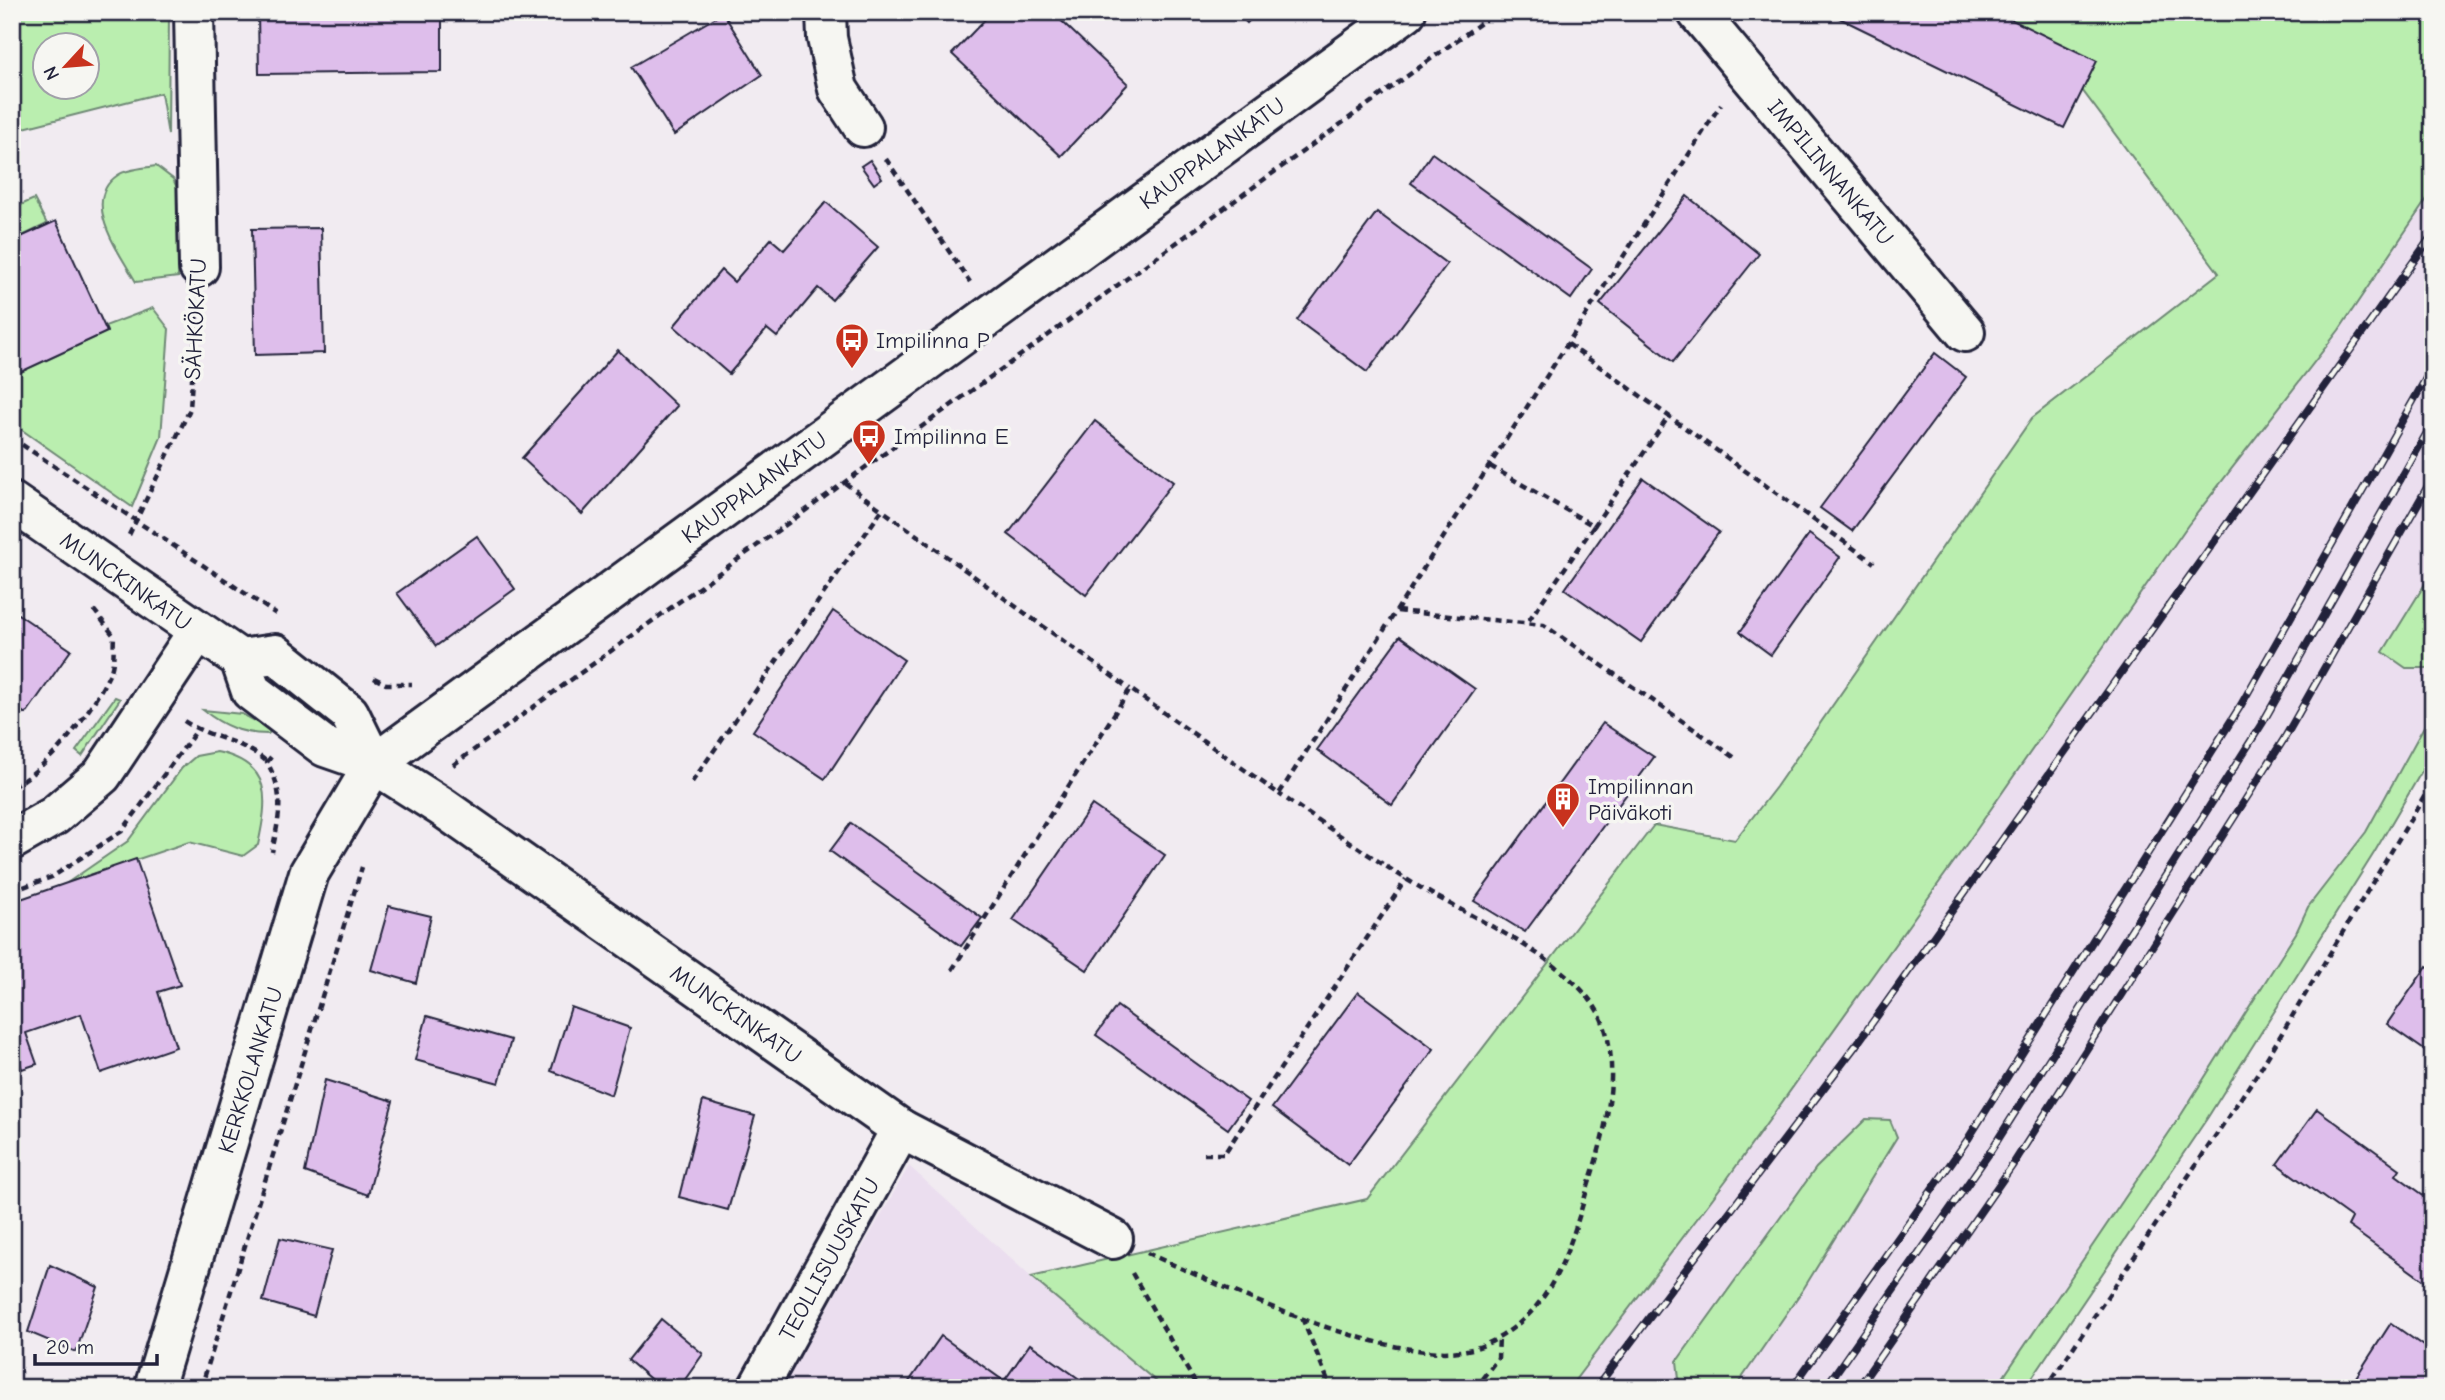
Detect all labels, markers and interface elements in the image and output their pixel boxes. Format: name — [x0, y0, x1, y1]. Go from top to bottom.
north arrow — [32, 32, 102, 102]
text: N — [39, 63, 64, 83]
street label: KAUPPALANKATU — [1134, 92, 1290, 215]
street label: IMPILINNANKATU — [1762, 94, 1899, 251]
street label: SÄHKÖKATU — [179, 257, 212, 381]
bus stop icon: Impilinna P — [833, 321, 871, 370]
place label: Impilinna P — [876, 327, 990, 354]
bus stop icon: Impilinna E — [850, 417, 888, 466]
place label: Impilinna E — [894, 423, 1009, 450]
street label: KAUPPALANKATU — [676, 426, 832, 549]
street label: MUNCKINKATU — [55, 526, 196, 637]
place label: Impilinnan Päiväkoti — [1588, 773, 1694, 826]
building icon: Impilinnan Päiväkoti — [1544, 780, 1582, 829]
street label: MUNCKINKATU — [665, 959, 806, 1070]
street label: KERKKOLANKATU — [212, 984, 289, 1157]
street label: TEOLLISUUSKATU — [774, 1173, 885, 1345]
scale bar — [35, 1323, 158, 1367]
text: 20 m — [46, 1335, 94, 1359]

